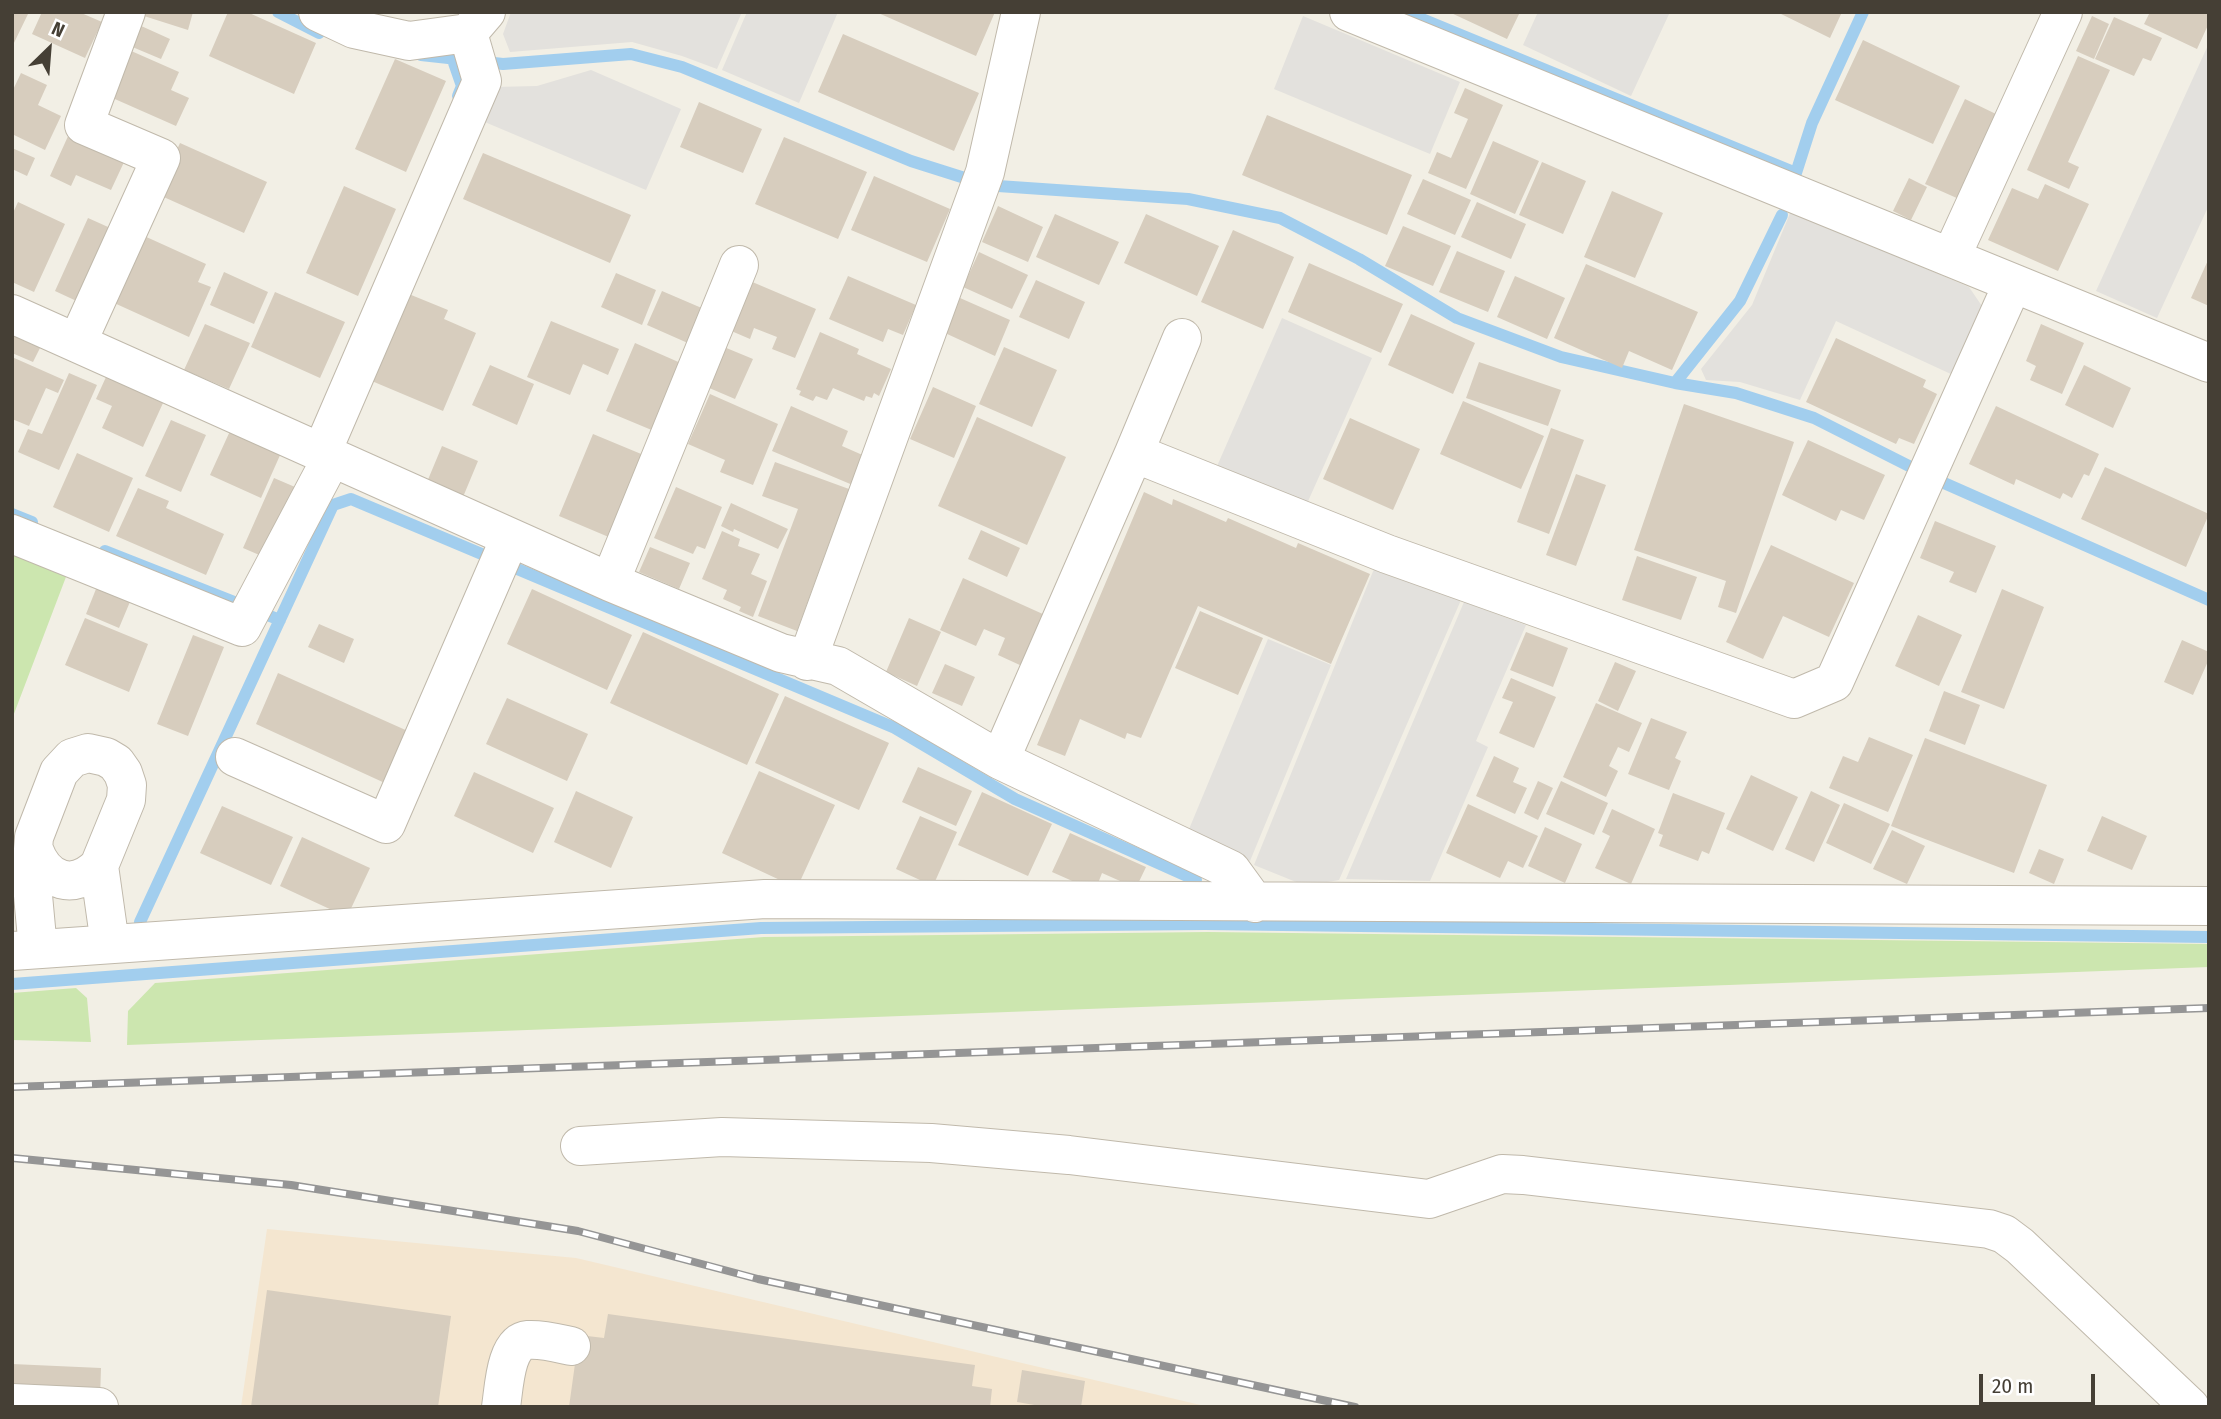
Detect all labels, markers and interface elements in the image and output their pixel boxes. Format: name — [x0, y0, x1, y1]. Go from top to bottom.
north arrow — [14, 14, 84, 84]
text: N — [48, 17, 68, 42]
scale bar — [1983, 1360, 2098, 1404]
text: 20 m — [1992, 1373, 2033, 1399]

